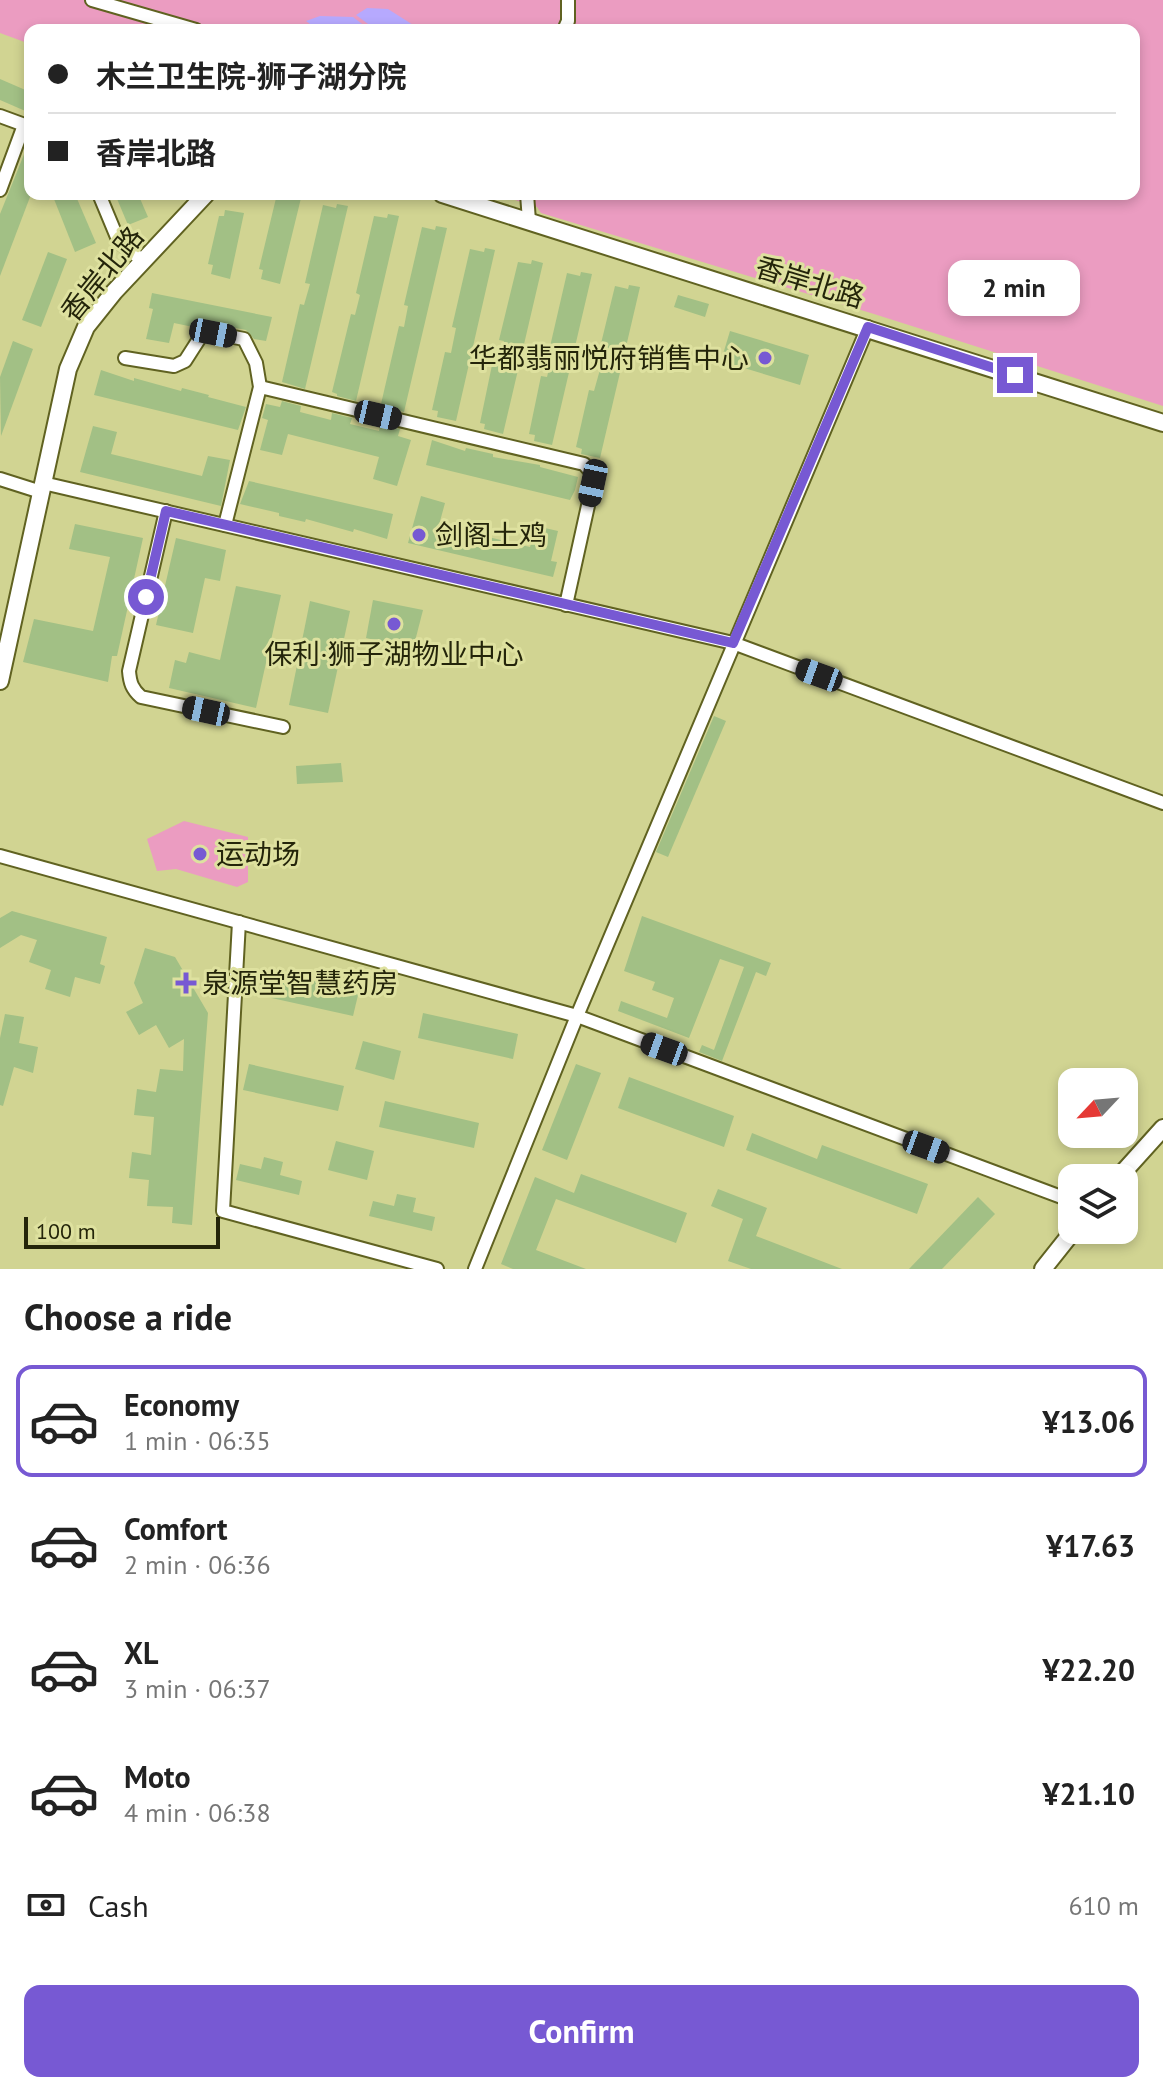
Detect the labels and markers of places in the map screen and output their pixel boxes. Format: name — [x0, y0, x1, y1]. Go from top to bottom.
place label: 华都翡丽悦府销售中心 — [469, 339, 749, 376]
marker: 华都翡丽悦府销售中心 — [756, 349, 774, 367]
place label: 剑阁土鸡 — [435, 516, 547, 553]
marker: 剑阁土鸡 — [410, 526, 428, 544]
marker: 保利·狮子湖物业中心 — [385, 615, 403, 633]
place label: 保利·狮子湖物业中心 — [264, 635, 524, 672]
place label: 运动场 — [216, 835, 300, 872]
marker: 运动场 — [191, 845, 209, 863]
place label: 泉源堂智慧药房 — [202, 964, 398, 1001]
marker: 泉源堂智慧药房 — [177, 974, 195, 992]

